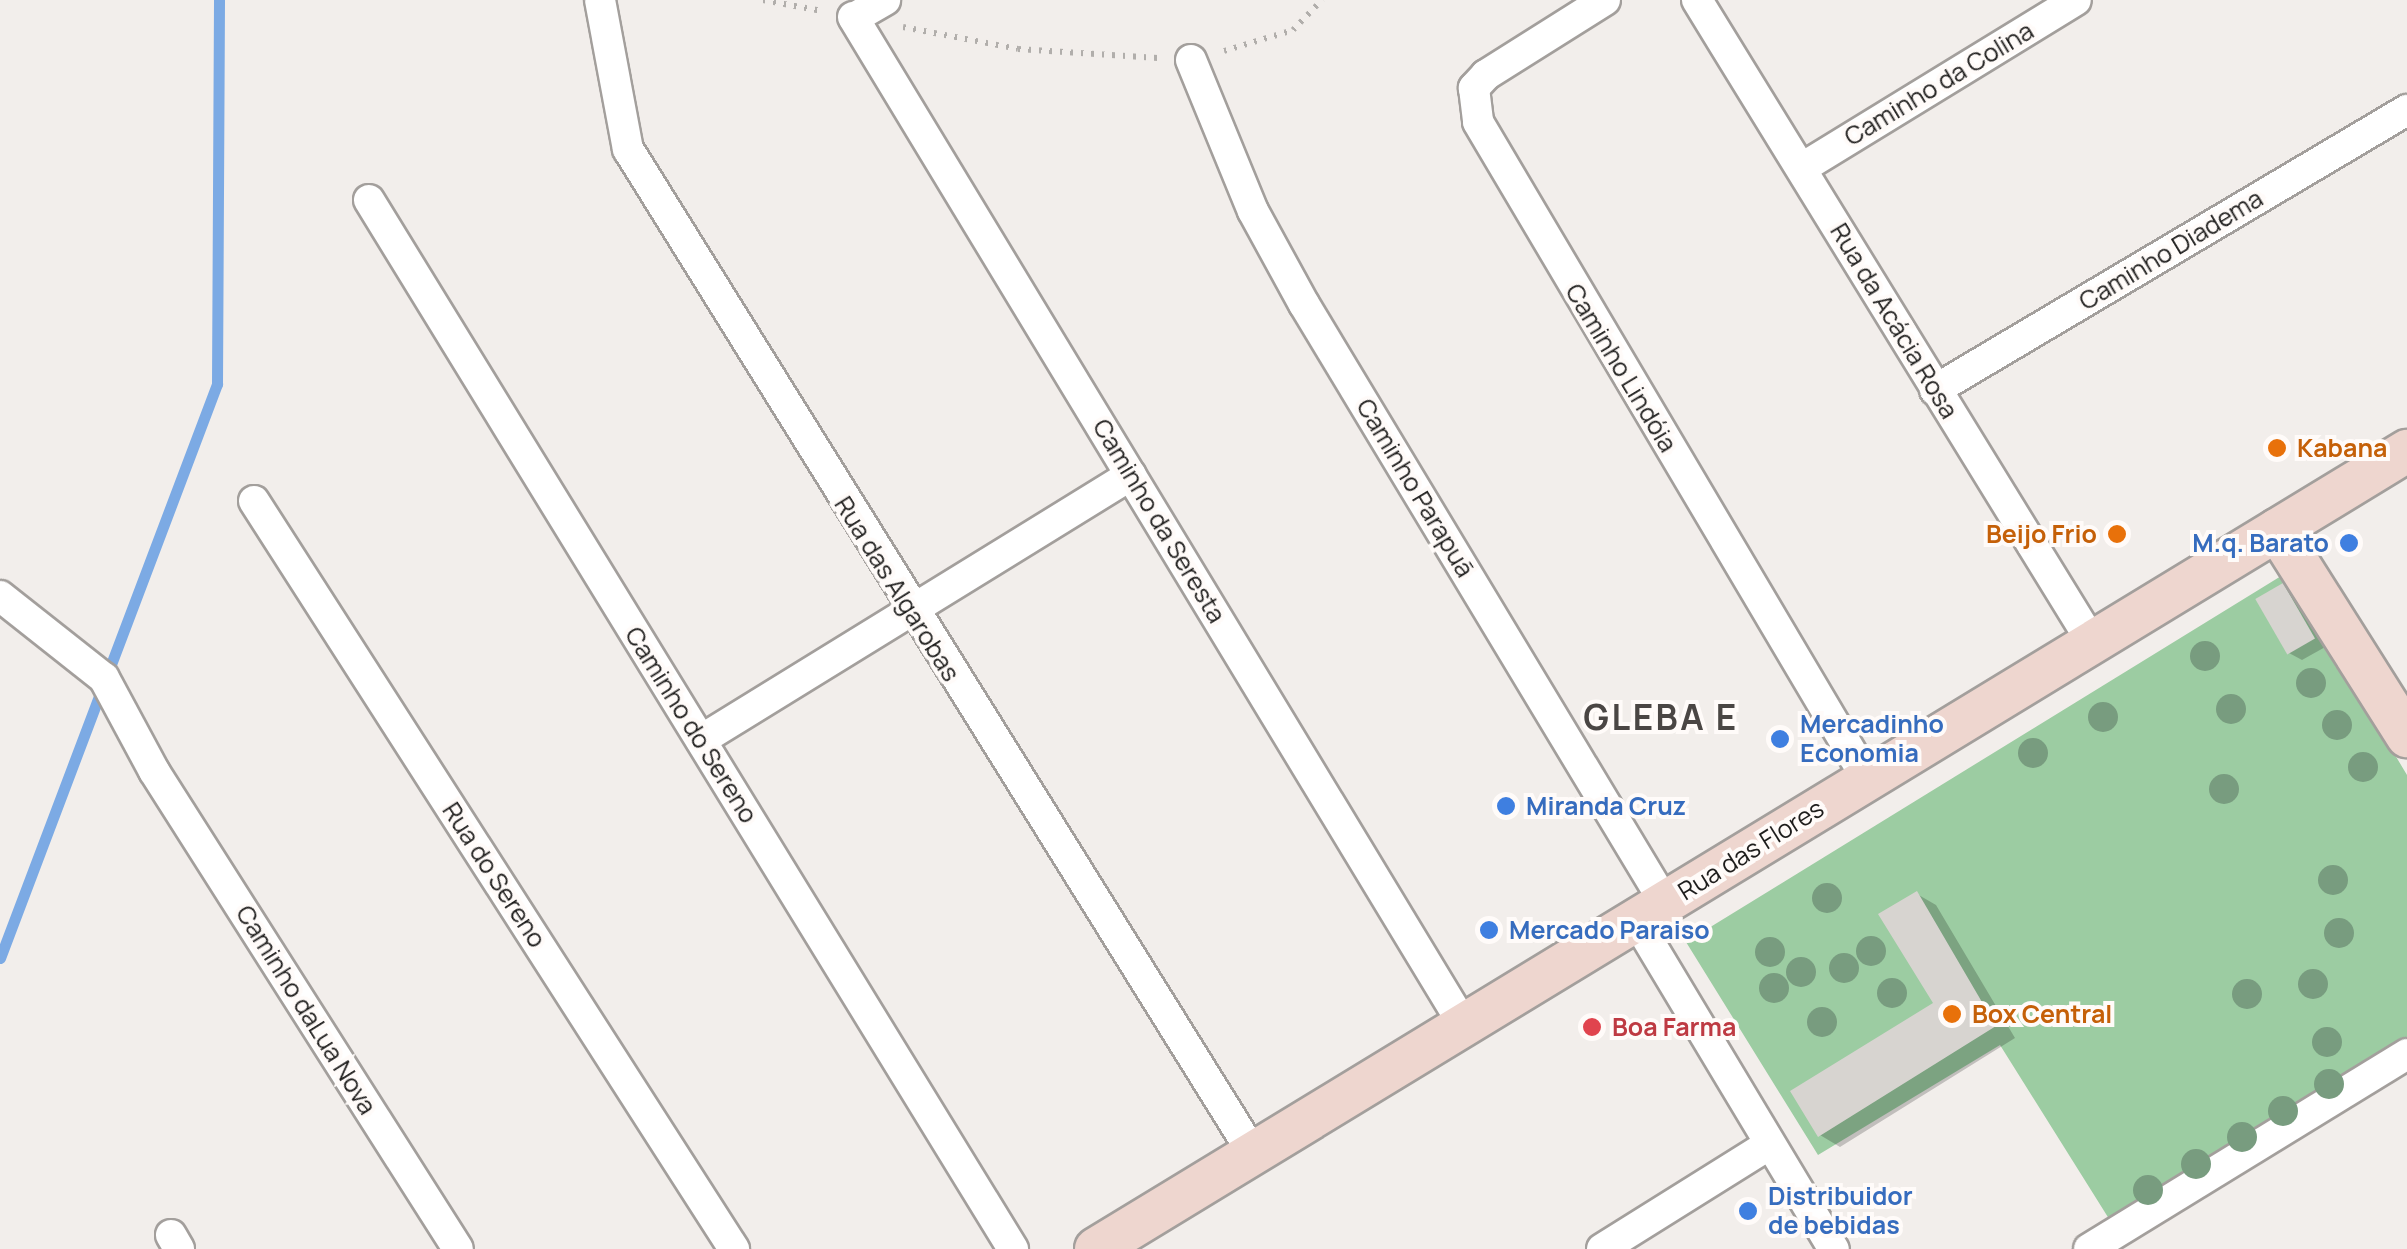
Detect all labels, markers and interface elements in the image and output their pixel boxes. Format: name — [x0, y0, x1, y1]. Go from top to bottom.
street label: Caminho da Colina — [1839, 16, 2039, 152]
street label: Caminho Diadema — [2074, 183, 2268, 317]
street label: Rua da Acácia Rosa — [1824, 218, 1964, 424]
street label: Caminho Lindóia — [1559, 278, 1683, 458]
street label: Caminho Parapuã — [1350, 393, 1480, 583]
street label: Caminho da Seresta — [1086, 414, 1232, 628]
place label: Kabana — [2297, 433, 2387, 463]
marker: Kabana — [2266, 437, 2288, 459]
street label: Rua das Algarobas — [828, 491, 966, 687]
place label: Beijo Frio — [1986, 519, 2097, 549]
marker: Beijo Frio — [2106, 523, 2128, 545]
place label: M.q. Barato — [2192, 528, 2329, 558]
marker: M.q. Barato — [2338, 532, 2360, 554]
street label: Caminho do Sereno — [619, 621, 763, 829]
district label: GLEBA E — [1583, 696, 1739, 738]
place label: Mercadinho Economia — [1800, 710, 1944, 769]
marker: Mercadinho Economia — [1769, 728, 1791, 750]
place label: Miranda Cruz — [1526, 791, 1686, 821]
street label: Rua das Flores — [1673, 793, 1829, 907]
marker: Miranda Cruz — [1495, 795, 1517, 817]
street label: Rua do Sereno — [436, 797, 552, 953]
street label: Caminho daLua Nova — [229, 900, 383, 1120]
place label: Mercado Paraiso — [1509, 915, 1710, 945]
marker: Mercado Paraiso — [1478, 919, 1500, 941]
place label: Box Central — [1972, 999, 2112, 1029]
marker: Box Central — [1941, 1003, 1963, 1025]
place label: Boa Farma — [1612, 1012, 1736, 1042]
marker: Boa Farma — [1581, 1016, 1603, 1038]
place label: Distribuidor de bebidas — [1768, 1182, 1913, 1241]
marker: Distribuidor de bebidas — [1737, 1200, 1759, 1222]

